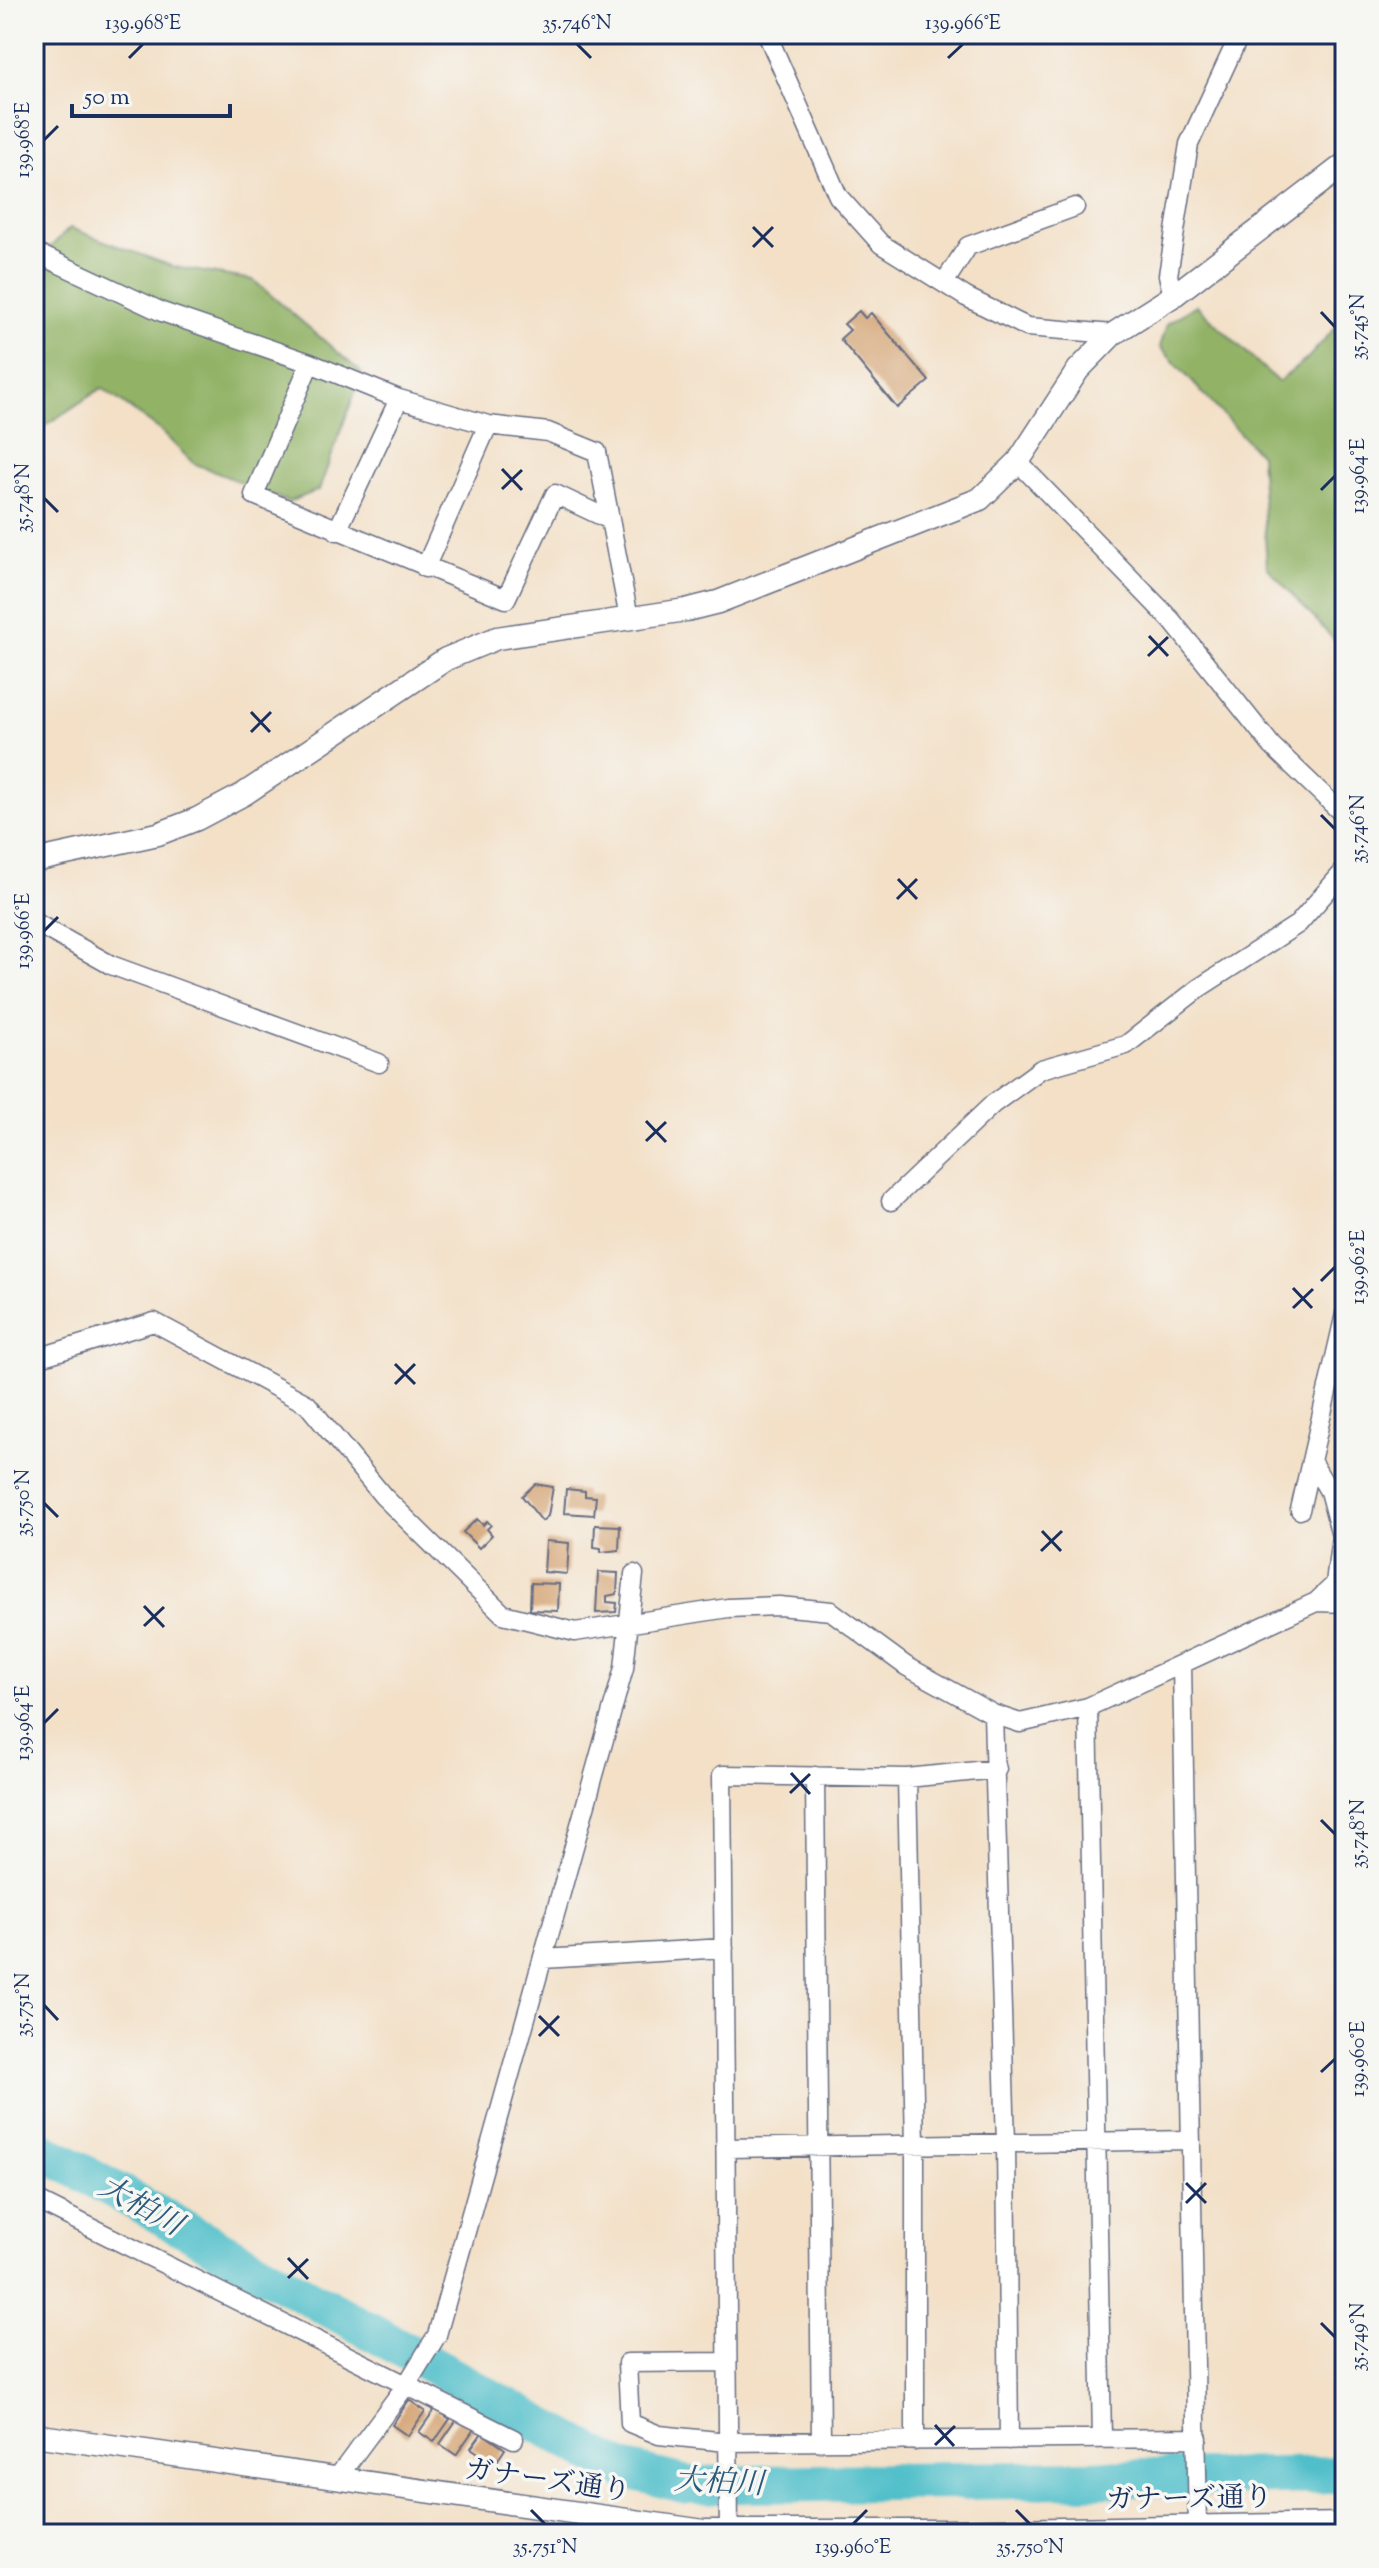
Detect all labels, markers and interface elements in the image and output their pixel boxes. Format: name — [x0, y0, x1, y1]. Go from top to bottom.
text: 139.968°E — [105, 10, 181, 39]
text: 35.746°N — [542, 10, 612, 39]
text: 139.966°E — [925, 10, 1001, 39]
scale bar — [72, 68, 230, 118]
text: 50 m — [82, 81, 130, 115]
text: 139.968°E — [10, 102, 39, 178]
text: 35.745°N — [1345, 294, 1374, 360]
text: 139.964°E — [1345, 438, 1374, 514]
text: 35.748°N — [10, 463, 39, 533]
text: 35.746°N — [1345, 794, 1374, 864]
text: 139.966°E — [10, 893, 39, 969]
text: 139.962°E — [1345, 1230, 1374, 1304]
text: 35.750°N — [10, 1469, 39, 1537]
text: 139.964°E — [10, 1685, 39, 1761]
text: 35.748°N — [1345, 1799, 1374, 1869]
text: 35.751°N — [10, 1973, 39, 2037]
text: 139.960°E — [1345, 2021, 1374, 2097]
water label: 大柏川 — [90, 2167, 192, 2249]
text: 35.749°N — [1345, 2302, 1374, 2371]
street label: ガナーズ通り — [462, 2451, 633, 2513]
water label: 大柏川 — [673, 2460, 768, 2507]
street label: ガナーズ通り — [1105, 2479, 1273, 2521]
text: 35.751°N — [513, 2534, 577, 2563]
text: 139.960°E — [815, 2534, 891, 2563]
text: 35.750°N — [996, 2534, 1064, 2563]

